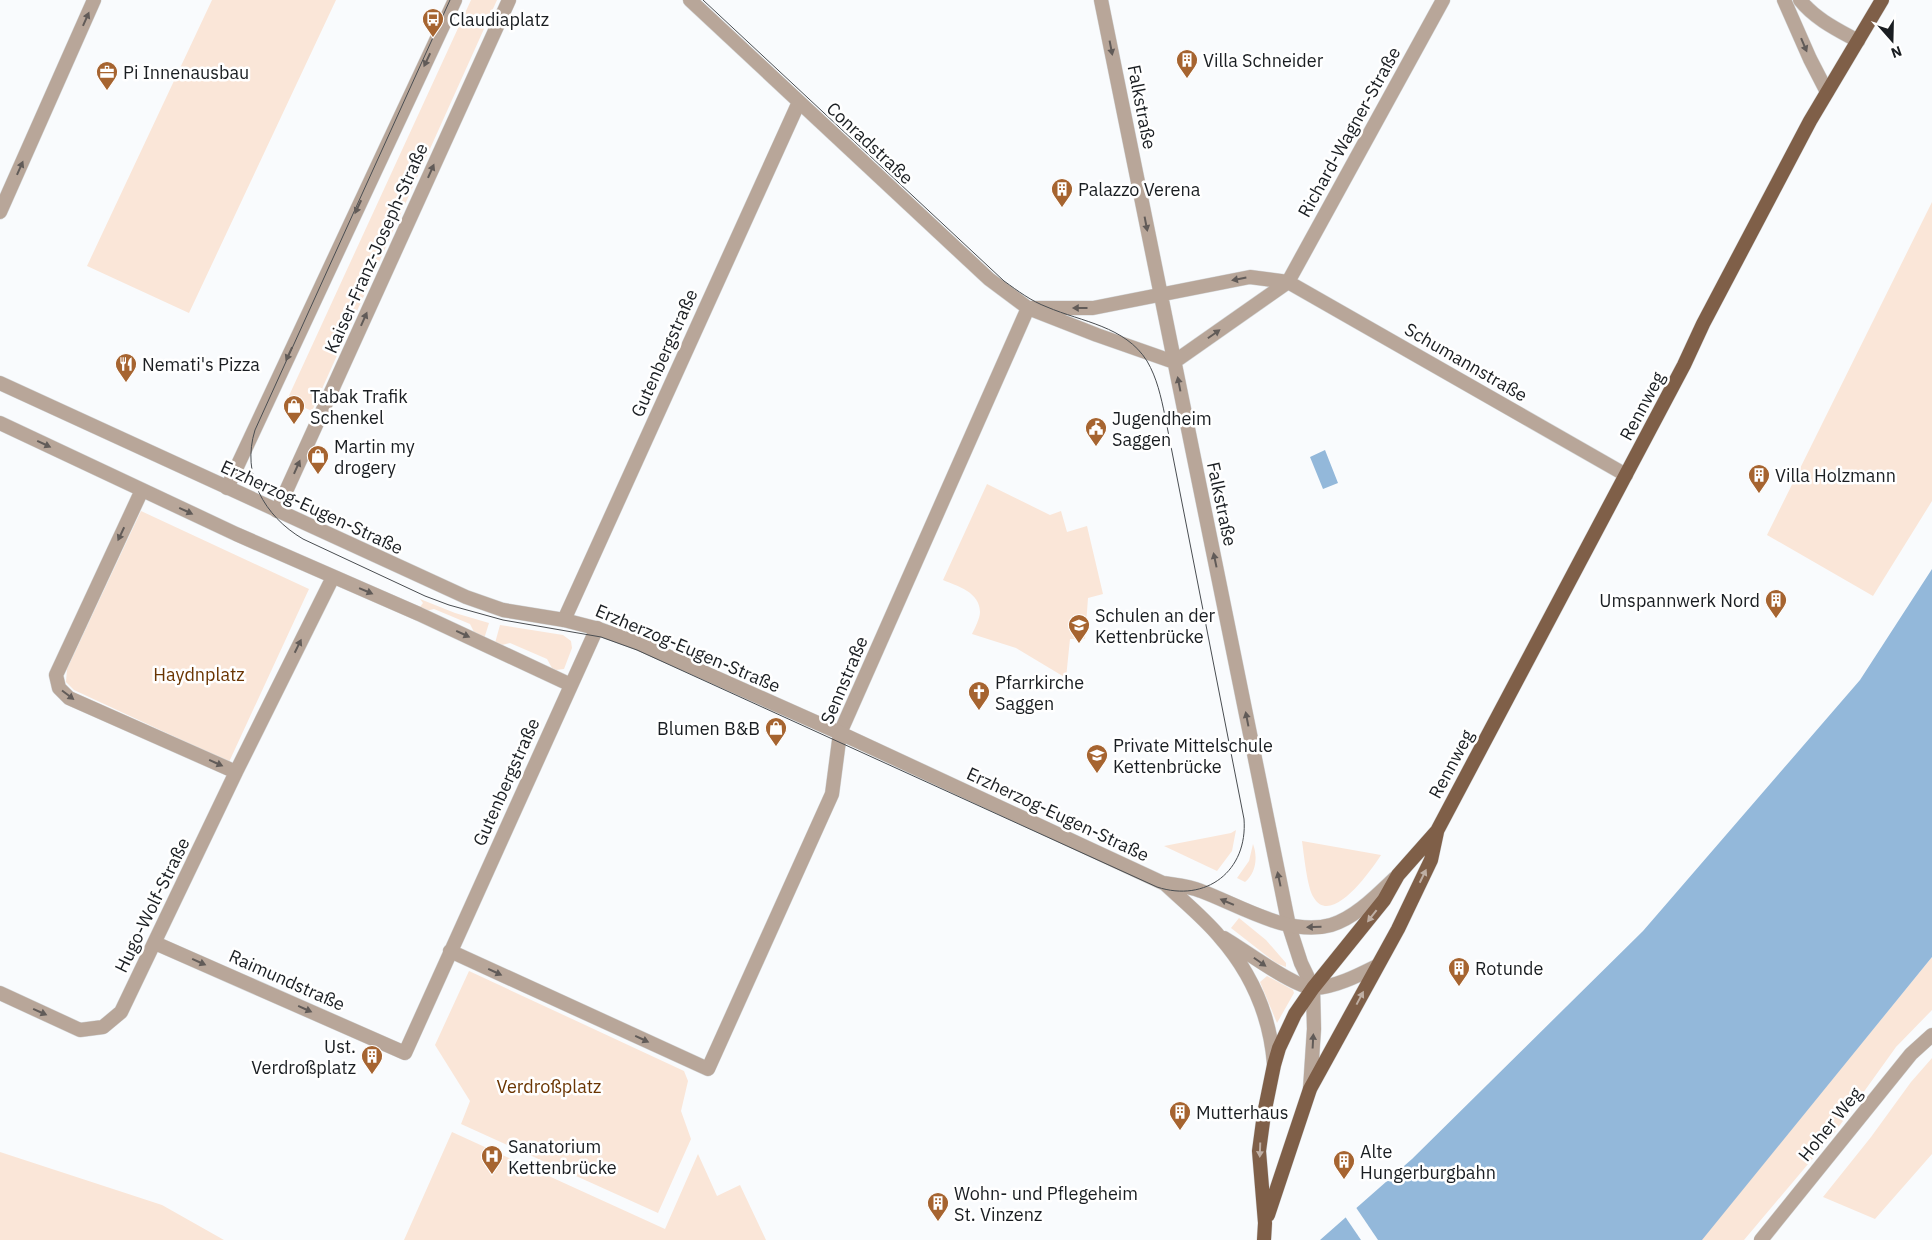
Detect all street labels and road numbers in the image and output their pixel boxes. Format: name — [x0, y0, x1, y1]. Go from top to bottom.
street label: Richard-Wagner-Straße — [1293, 43, 1405, 221]
street label: Falkstraße — [1123, 63, 1161, 151]
street label: Conradstraße — [822, 97, 918, 189]
street label: Kaiser-Franz-Joseph-Straße — [319, 139, 433, 357]
street label: Gutenbergstraße — [626, 285, 703, 421]
street label: Schumannstraße — [1400, 317, 1532, 407]
street label: Rennweg — [1614, 367, 1670, 444]
street label: Erzherzog-Eugen-Straße — [217, 455, 407, 559]
street label: Falkstraße — [1202, 460, 1242, 548]
street label: Erzherzog-Eugen-Straße — [592, 599, 784, 697]
street label: Sennstraße — [815, 632, 873, 727]
street label: Gutenbergstraße — [468, 714, 545, 850]
street label: Rennweg — [1423, 725, 1479, 802]
street label: Erzherzog-Eugen-Straße — [963, 762, 1153, 866]
street label: Hugo-Wolf-Straße — [109, 834, 195, 976]
street label: Raimundstraße — [225, 944, 349, 1016]
street label: Hoher Weg — [1793, 1082, 1867, 1166]

